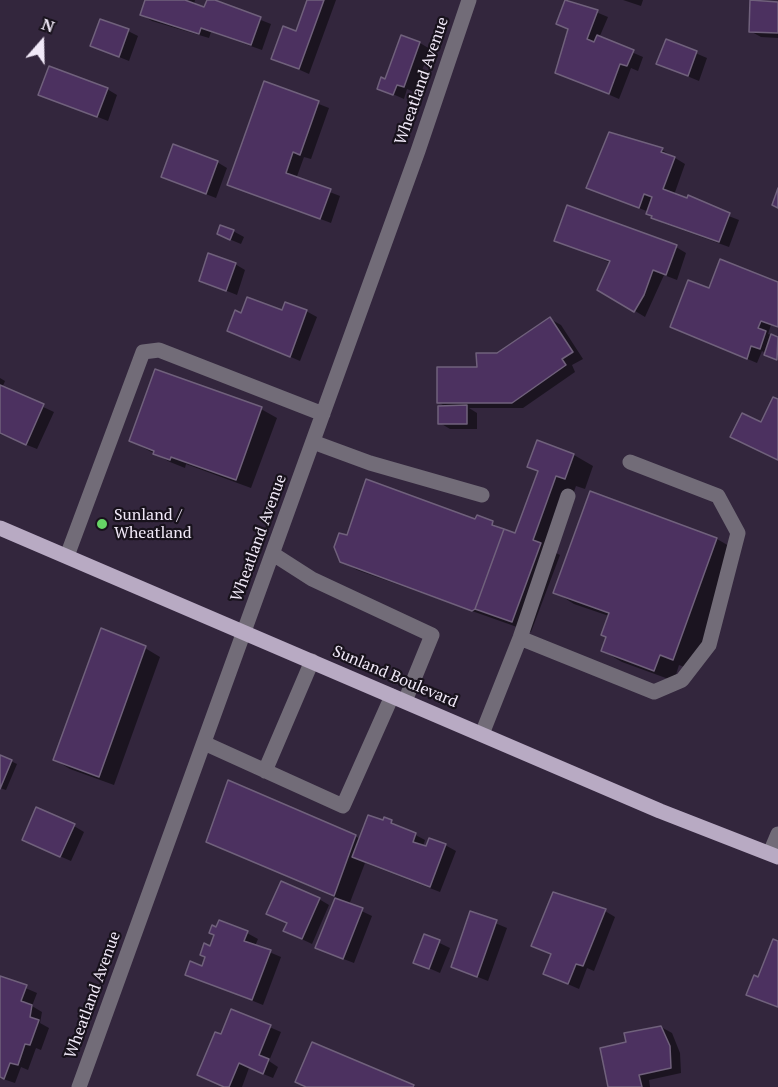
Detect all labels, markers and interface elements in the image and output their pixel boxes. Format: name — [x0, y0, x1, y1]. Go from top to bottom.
north arrow — [12, 12, 72, 72]
text: N — [39, 13, 58, 37]
street label: Wheatland Avenue — [391, 15, 453, 147]
street label: Wheatland Avenue — [227, 472, 291, 604]
place label: Sunland / Wheatland — [114, 505, 192, 543]
marker: Sunland / Wheatland — [95, 517, 109, 531]
street label: Sunland Boulevard — [330, 642, 460, 712]
street label: Wheatland Avenue — [61, 929, 125, 1061]

